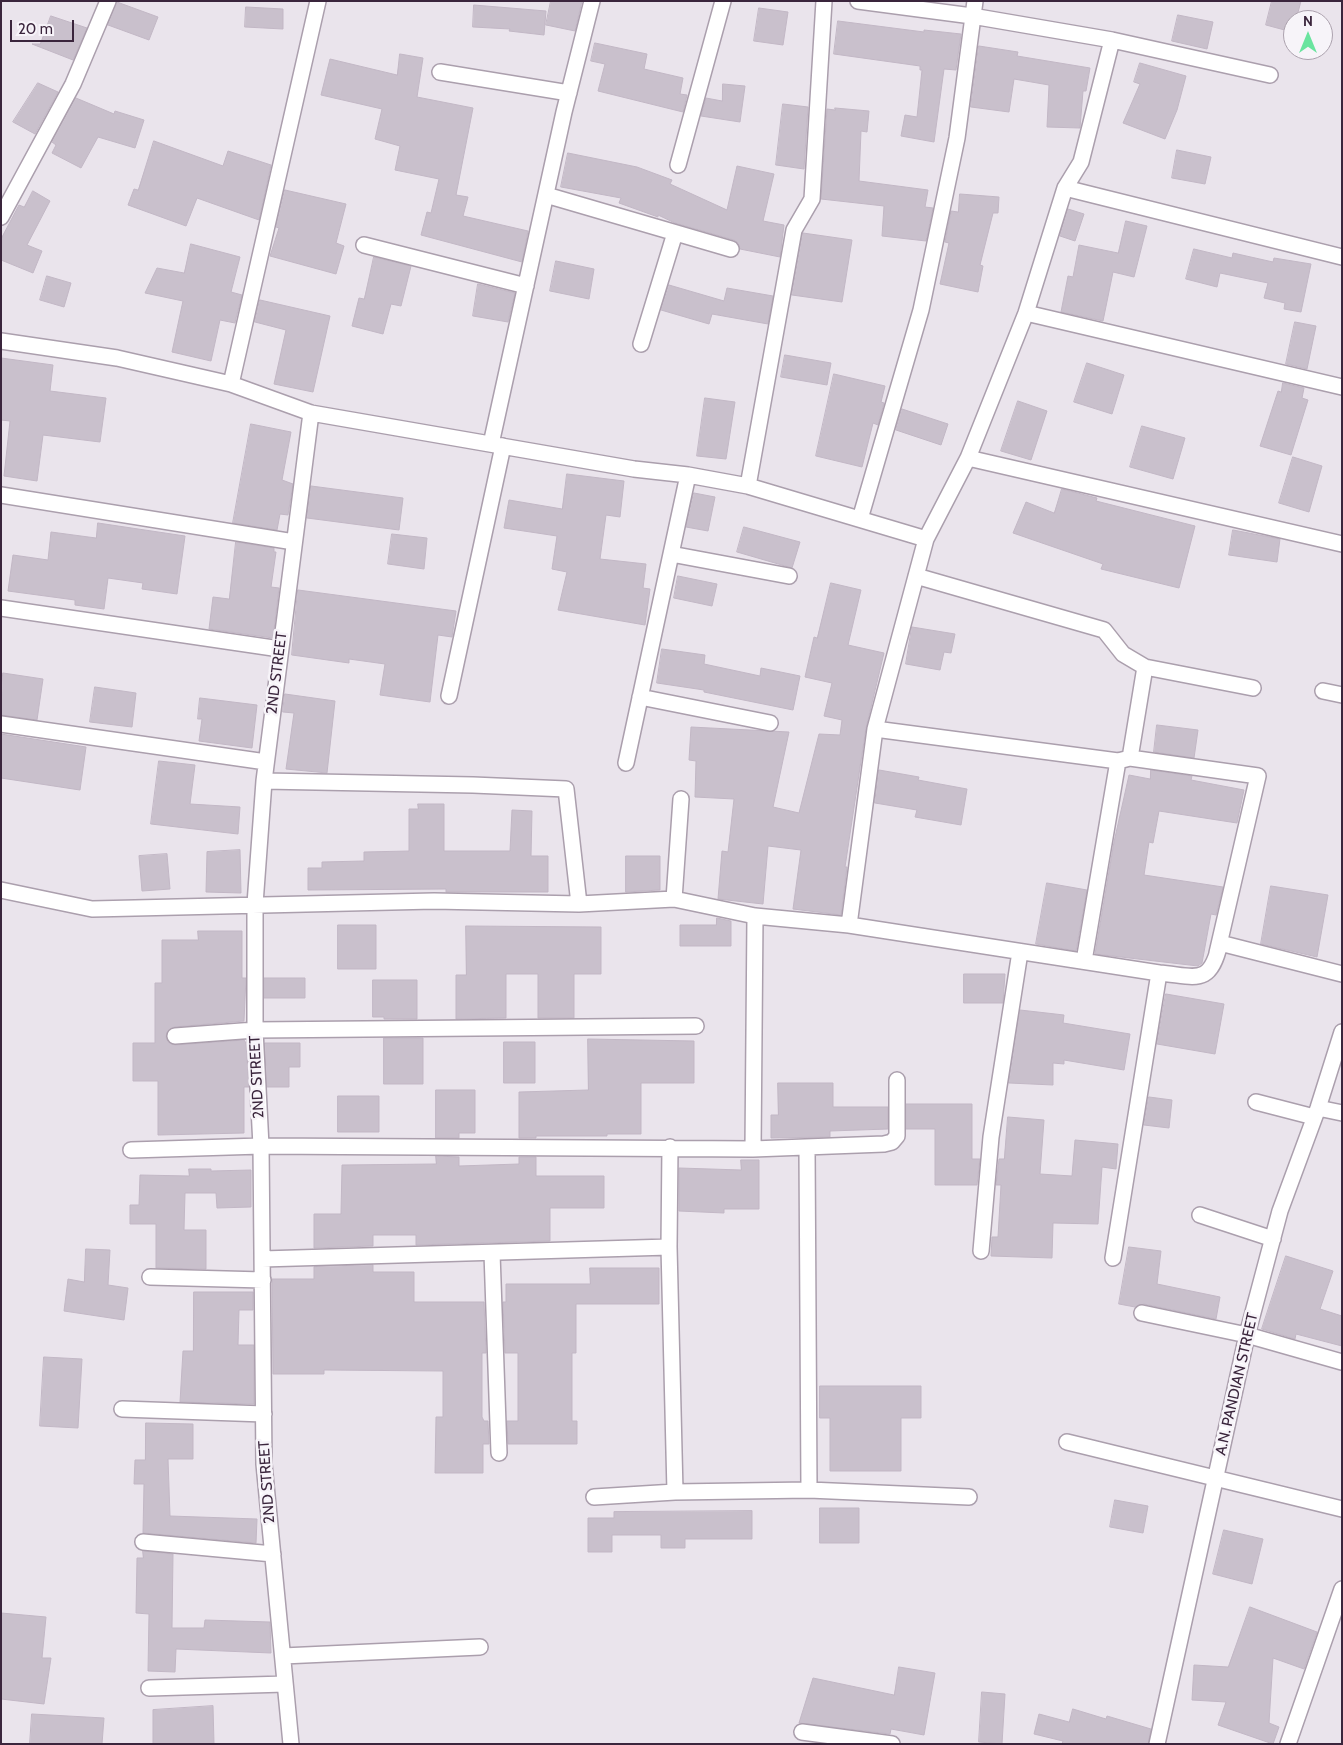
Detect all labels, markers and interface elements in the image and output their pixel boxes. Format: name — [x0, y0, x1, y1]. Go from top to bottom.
scale bar — [12, 10, 76, 42]
north arrow — [1283, 10, 1333, 60]
text: N — [1303, 12, 1313, 30]
text: 20 m — [18, 20, 53, 38]
street label: 2ND STREET — [263, 631, 291, 715]
street label: 2ND STREET — [246, 1035, 268, 1119]
street label: A.N. PANDIAN STREET — [1212, 1311, 1262, 1457]
street label: 2ND STREET — [255, 1440, 279, 1524]

